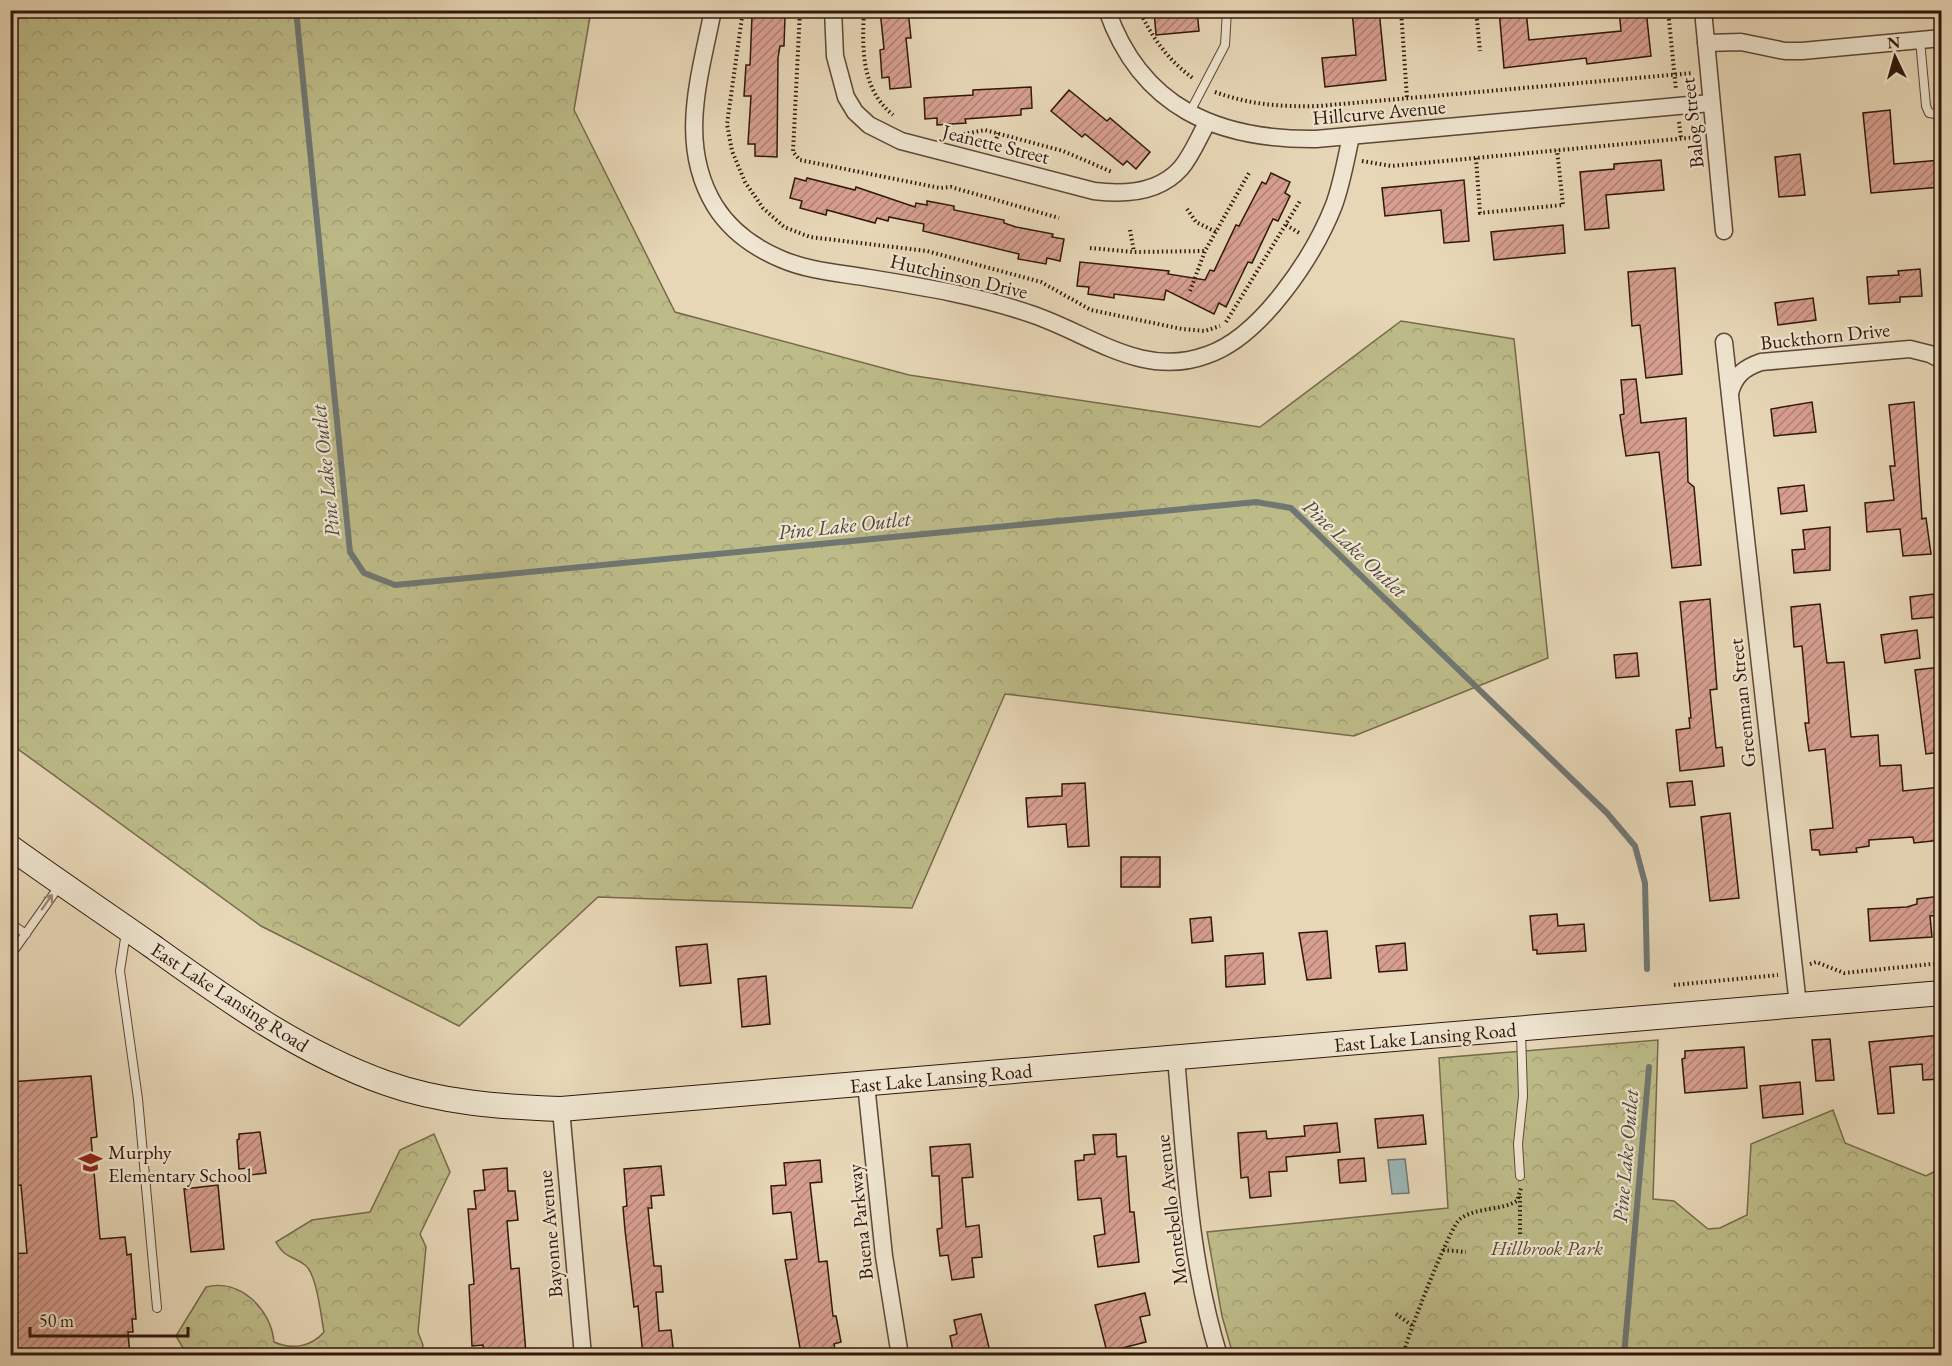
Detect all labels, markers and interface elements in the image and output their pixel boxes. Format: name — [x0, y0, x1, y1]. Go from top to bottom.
north arrow — [1865, 27, 1925, 87]
text: N — [1886, 32, 1901, 54]
street label: Balog Street — [1674, 76, 1710, 170]
street label: Hillcurve Avenue — [1311, 93, 1447, 131]
street label: Jeanette Street — [938, 118, 1053, 170]
street label: Hutchinson Drive — [888, 248, 1031, 305]
street label: Buckthorn Drive — [1759, 316, 1891, 356]
water label: Pine Lake Outlet — [305, 402, 345, 539]
water label: Pine Lake Outlet — [1297, 493, 1414, 604]
water label: Pine Lake Outlet — [776, 505, 913, 545]
street label: Greenman Street — [1722, 637, 1762, 769]
one-way arrow — [41, 895, 53, 911]
street label: East Lake Lansing Road — [146, 936, 315, 1058]
street label: East Lake Lansing Road — [1333, 1016, 1518, 1058]
street label: East Lake Lansing Road — [849, 1057, 1034, 1099]
water label: Pine Lake Outlet — [1606, 1087, 1644, 1224]
street label: Montebello Avenue — [1149, 1133, 1193, 1287]
place label: Murphy Elementary School — [108, 1139, 252, 1188]
school or university icon: Murphy Elementary School — [77, 1150, 103, 1176]
street label: Buena Parkway — [841, 1162, 879, 1281]
street label: Bayonne Avenue — [531, 1169, 569, 1299]
park label: Hillbrook Park — [1490, 1235, 1603, 1261]
scale bar — [30, 1300, 188, 1338]
text: 50 m — [39, 1309, 74, 1332]

